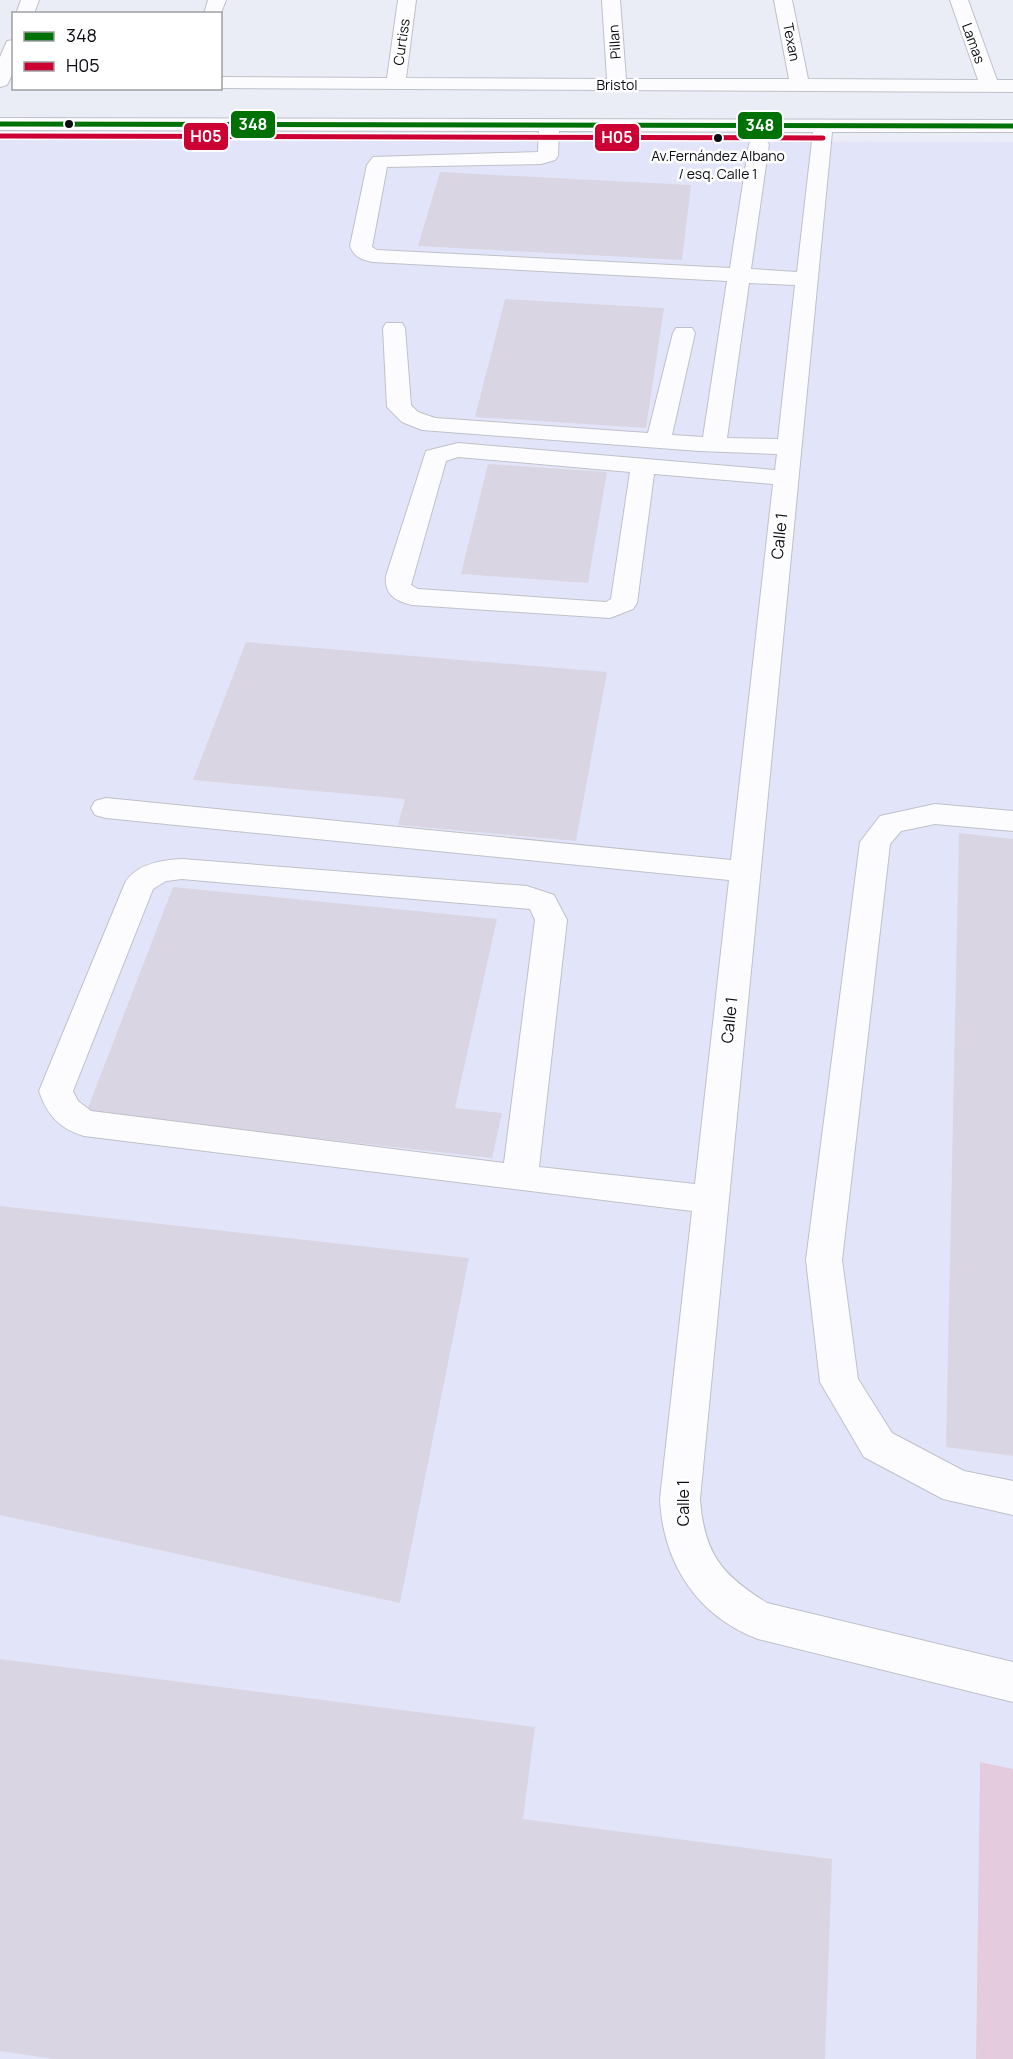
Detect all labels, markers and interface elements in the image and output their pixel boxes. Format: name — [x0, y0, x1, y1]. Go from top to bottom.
legend — [12, 12, 222, 90]
street label: Curtiss — [388, 17, 414, 67]
street label: Lamas — [958, 20, 990, 66]
street label: Texan — [779, 21, 805, 63]
text: 348 — [66, 23, 97, 47]
street label: Pillan — [603, 24, 625, 60]
text: H05 — [66, 53, 100, 77]
street label: Bristol — [596, 75, 638, 94]
line badge: 348 — [230, 110, 276, 139]
line badge: 348 — [737, 111, 783, 140]
text: 348 — [239, 113, 267, 135]
text: 348 — [746, 114, 774, 136]
unlabelled marker — [63, 118, 75, 130]
line badge: H05 — [183, 122, 229, 151]
line badge: H05 — [594, 123, 640, 152]
text: H05 — [190, 125, 222, 147]
text: H05 — [601, 126, 633, 148]
marker: Av.Fernández Albano / esq. Calle 1 — [712, 132, 724, 144]
place label: Av.Fernández Albano / esq. Calle 1 — [651, 146, 785, 183]
street label: Calle 1 — [766, 512, 792, 560]
street label: Calle 1 — [716, 996, 742, 1044]
street label: Calle 1 — [672, 1480, 694, 1526]

